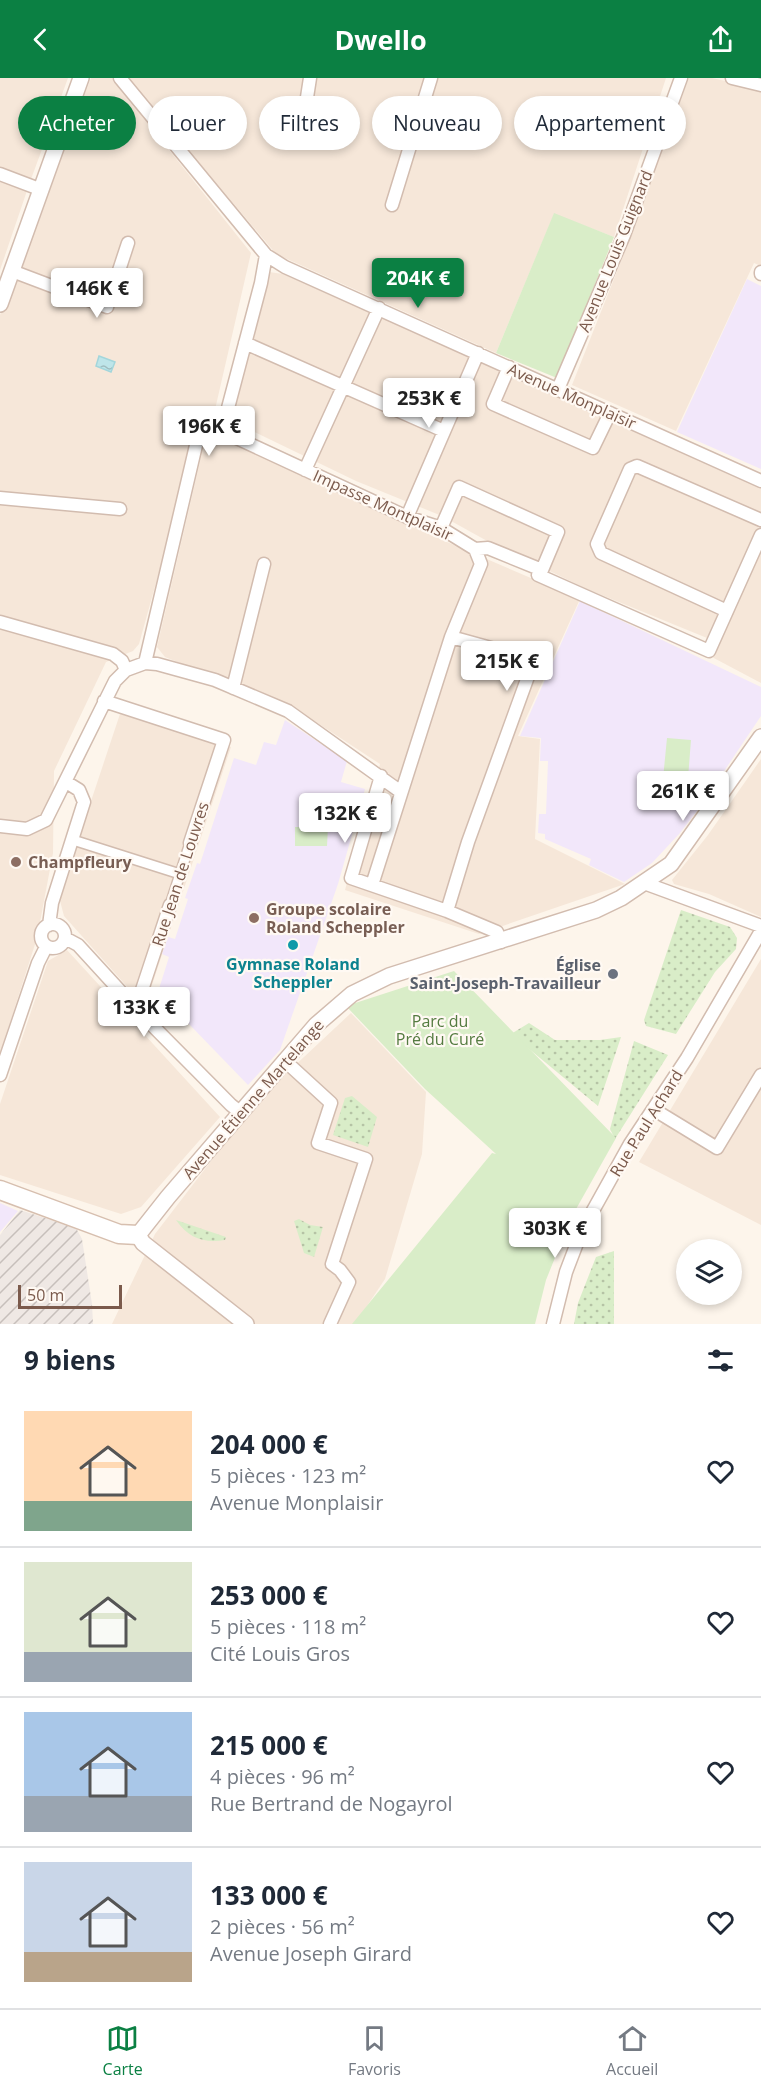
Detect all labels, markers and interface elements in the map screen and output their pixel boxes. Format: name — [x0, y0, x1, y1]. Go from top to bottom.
text: Dwello — [334, 21, 427, 58]
icon: back — [24, 23, 57, 56]
icon: share — [704, 23, 737, 56]
chip: Acheter — [18, 96, 136, 150]
chip: Louer — [148, 96, 247, 150]
chip: Filtres — [259, 96, 360, 150]
chip: Nouveau — [372, 96, 502, 150]
chip: Appartement — [514, 96, 686, 150]
street label: Avenue Louis Guignard — [572, 167, 658, 335]
pin: 204K € — [369, 258, 467, 309]
text: 204K € — [386, 264, 450, 291]
pin: 146K € — [48, 268, 146, 319]
text: 146K € — [65, 274, 129, 301]
street label: Avenue Monplaisir — [504, 358, 640, 434]
pin: 253K € — [380, 378, 478, 429]
text: 253K € — [397, 384, 461, 411]
pin: 196K € — [160, 406, 258, 457]
text: 196K € — [177, 412, 241, 439]
street label: Impasse Montplaisir — [310, 464, 457, 546]
pin: 215K € — [458, 641, 556, 692]
text: 215K € — [475, 647, 539, 674]
pin: 261K € — [634, 771, 732, 822]
text: 261K € — [651, 777, 715, 804]
pin: 132K € — [296, 793, 394, 844]
street label: Rue Jean de Louvres — [146, 799, 214, 949]
text: 132K € — [313, 799, 377, 826]
place label: Champfleury — [28, 851, 133, 873]
marker: Champfleury — [9, 855, 23, 869]
place label: Groupe scolaire Roland Scheppler — [266, 898, 405, 938]
marker: Groupe scolaire Roland Scheppler — [247, 911, 261, 925]
marker: Gymnase Roland Scheppler — [286, 938, 300, 952]
place label: Gymnase Roland Scheppler — [226, 953, 360, 993]
place label: Église Saint-Joseph-Travailleur — [410, 954, 601, 994]
marker: Église Saint-Joseph-Travailleur — [606, 967, 620, 981]
pin: 133K € — [95, 987, 193, 1038]
text: 133K € — [112, 993, 176, 1020]
park label: Parc du Pré du Curé — [396, 1010, 484, 1050]
street label: Avenue Étienne Martelange — [177, 1014, 329, 1184]
street label: Rue Paul Achard — [604, 1065, 688, 1181]
pin: 303K € — [506, 1208, 604, 1259]
text: 303K € — [523, 1214, 587, 1241]
map controls — [676, 1239, 742, 1305]
button: layers — [676, 1239, 742, 1305]
scale bar — [18, 1282, 122, 1310]
text: 50 m — [27, 1284, 64, 1306]
text: 9 biens — [24, 1342, 115, 1378]
icon: filters — [704, 1344, 737, 1377]
text: 204 000 € — [210, 1426, 328, 1462]
icon: home — [72, 1435, 144, 1507]
icon: heart — [704, 1455, 737, 1488]
text: 5 pièces · 123 m² — [210, 1462, 366, 1489]
text: Avenue Monplaisir — [210, 1489, 383, 1516]
text: 253 000 € — [210, 1577, 328, 1613]
icon: home — [72, 1586, 144, 1658]
icon: heart — [704, 1606, 737, 1639]
text: 5 pièces · 118 m² — [210, 1613, 366, 1640]
text: Cité Louis Gros — [210, 1640, 350, 1667]
text: 215 000 € — [210, 1727, 328, 1763]
icon: home — [72, 1736, 144, 1808]
icon: heart — [704, 1756, 737, 1789]
text: 4 pièces · 96 m² — [210, 1763, 355, 1790]
text: Rue Bertrand de Nogayrol — [210, 1790, 452, 1817]
text: 133 000 € — [210, 1877, 328, 1913]
icon: home — [72, 1886, 144, 1958]
icon: heart — [704, 1906, 737, 1939]
text: 2 pièces · 56 m² — [210, 1913, 355, 1940]
text: Avenue Joseph Girard — [210, 1940, 412, 1967]
tab: Carte — [103, 2022, 143, 2080]
tab: Favoris — [348, 2022, 401, 2080]
tab: Accueil — [606, 2022, 658, 2080]

